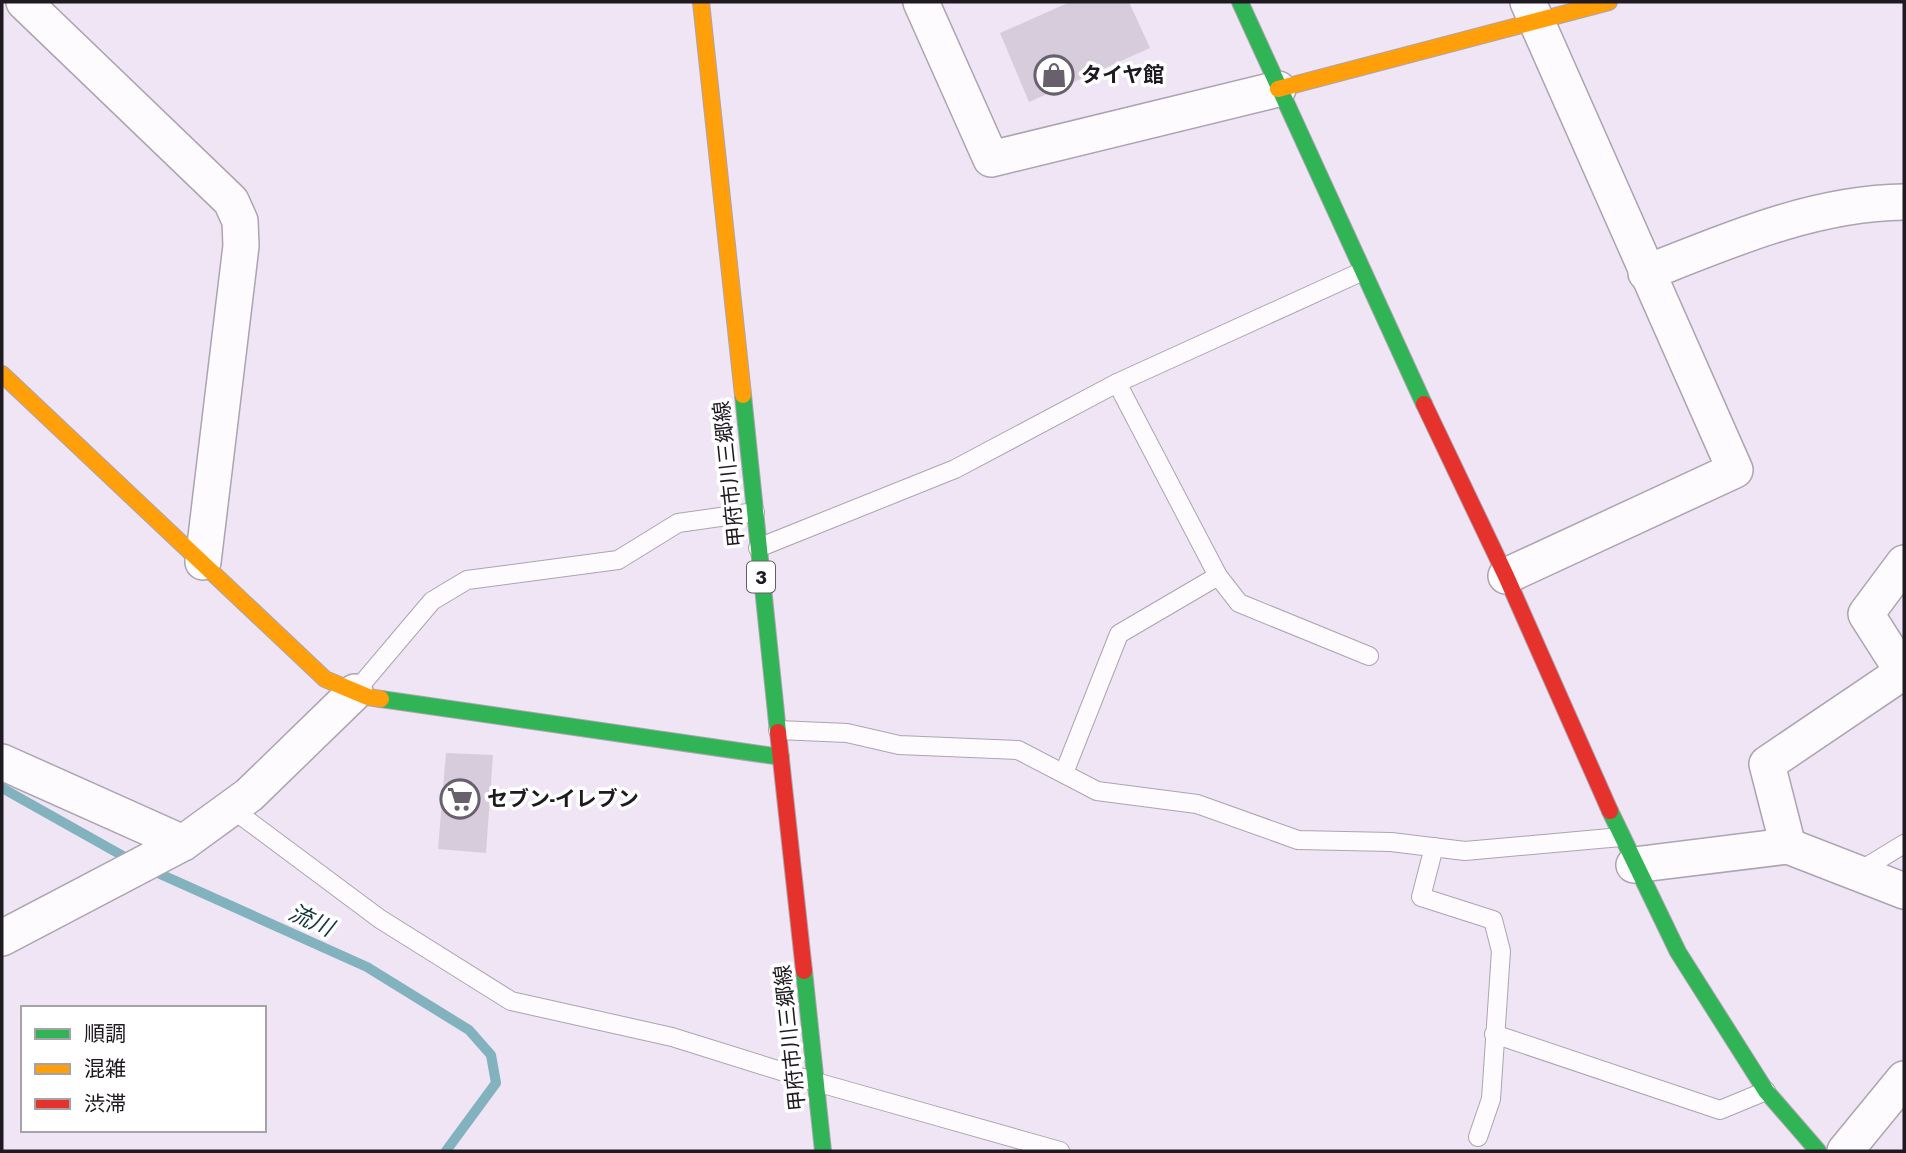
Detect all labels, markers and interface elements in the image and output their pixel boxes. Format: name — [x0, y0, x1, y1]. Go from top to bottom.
shop icon: タイヤ館 — [1033, 54, 1075, 96]
place label: タイヤ館 — [1081, 60, 1164, 90]
street label: 甲府市川三郷線 — [706, 399, 752, 549]
road number: 3 — [747, 562, 775, 592]
supermarket icon: セブン-イレブン — [439, 778, 481, 820]
place label: セブン-イレブン — [487, 784, 639, 814]
water label: 流川 — [283, 895, 342, 946]
street label: 甲府市川三郷線 — [767, 963, 813, 1113]
legend — [21, 1006, 266, 1132]
text: 順調 — [84, 1019, 126, 1049]
text: 混雑 — [84, 1054, 126, 1084]
text: 渋滞 — [84, 1089, 126, 1119]

